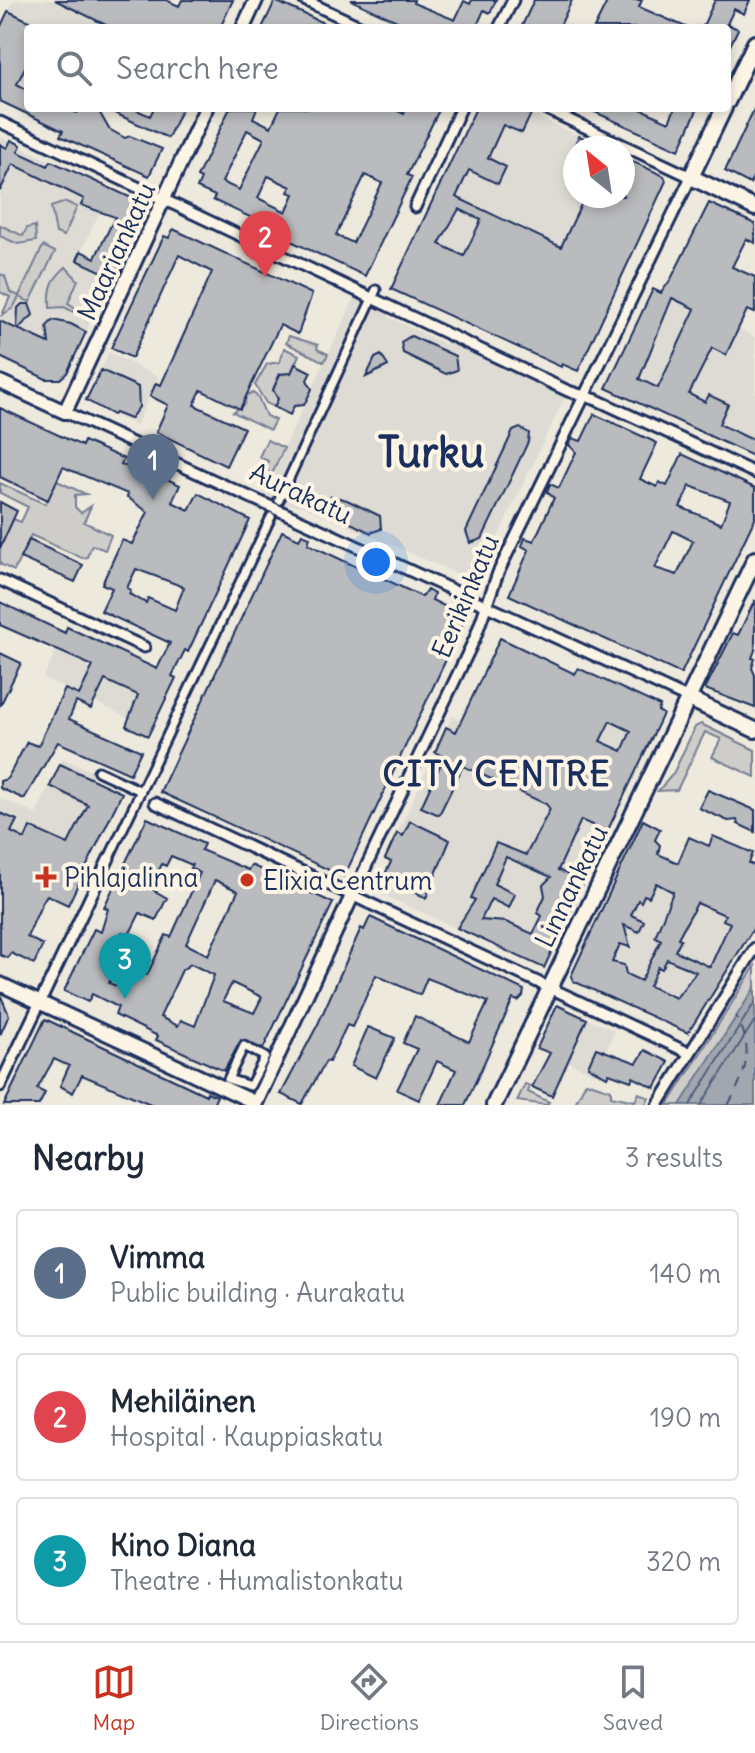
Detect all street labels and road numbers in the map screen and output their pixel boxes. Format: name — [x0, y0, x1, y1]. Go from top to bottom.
street label: Maariankatu — [70, 177, 162, 325]
street label: Aurakatu — [245, 455, 357, 531]
street label: Eerikinkatu — [424, 529, 506, 663]
street label: Linnankatu — [527, 820, 615, 952]

